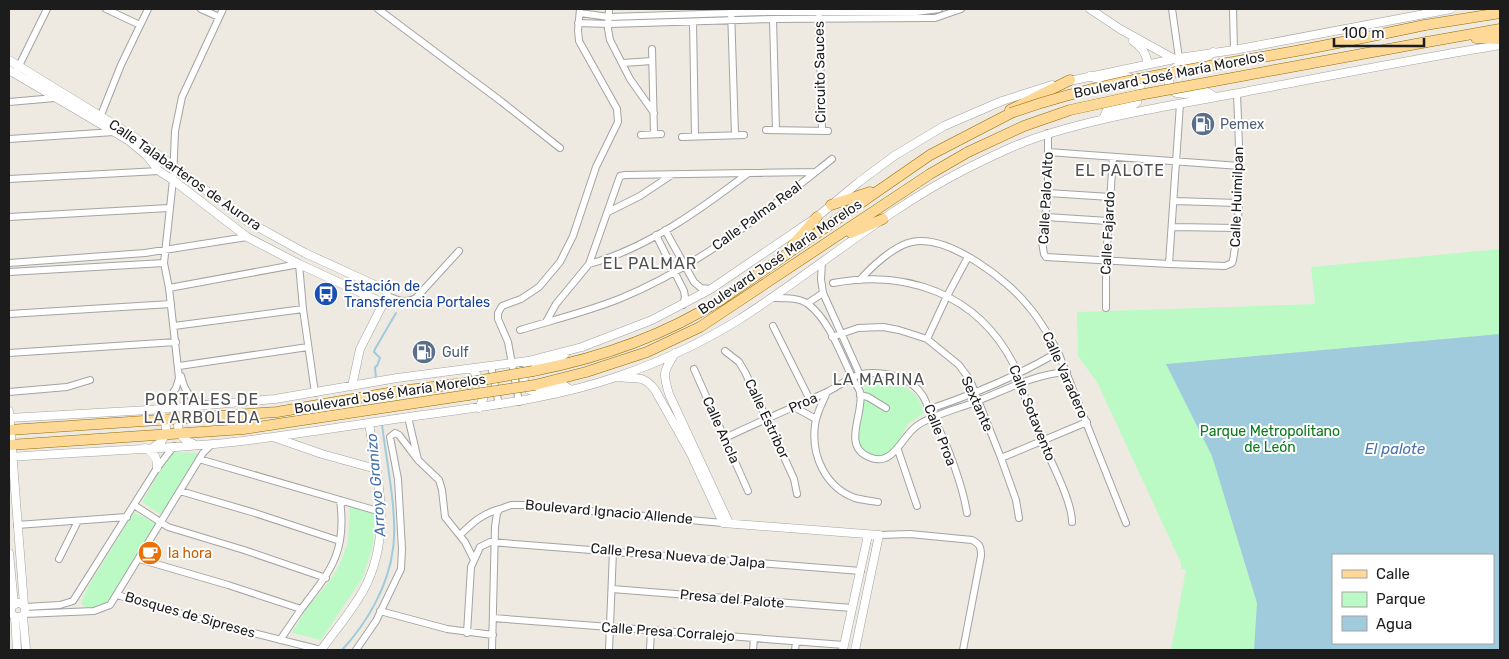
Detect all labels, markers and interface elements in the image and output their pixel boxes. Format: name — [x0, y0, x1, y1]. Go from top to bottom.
scale bar — [1334, 15, 1424, 47]
street label: Circuito Sauces — [811, 21, 829, 123]
text: 100 m — [1342, 24, 1384, 42]
street label: Boulevard José María Morelos — [1072, 48, 1266, 102]
fuel station icon: Pemex — [1190, 111, 1216, 137]
street label: Calle Talabarteros de Aurora — [106, 116, 264, 234]
place label: Pemex — [1220, 116, 1265, 133]
street label: Calle Huimilpan — [1227, 146, 1247, 248]
street label: Calle Palo Alto — [1035, 151, 1057, 245]
district label: EL PALOTE — [1075, 161, 1165, 180]
street label: Calle Palma Real — [709, 178, 805, 254]
street label: Calle Fajardo — [1097, 191, 1119, 275]
street label: Boulevard José María Morelos — [695, 196, 865, 318]
district label: EL PALMAR — [603, 254, 697, 273]
place label: Estación de Transferencia Portales — [344, 278, 490, 311]
bus stop icon: Estación de Transferencia Portales — [313, 281, 339, 307]
street label: Calle Varadero — [1038, 329, 1092, 421]
fuel station icon: Gulf — [411, 339, 437, 365]
place label: Gulf — [442, 344, 469, 361]
street label: Calle Sotavento — [1005, 362, 1059, 464]
street label: Boulevard José María Morelos — [293, 370, 487, 418]
district label: LA MARINA — [833, 370, 925, 389]
street label: Sextante — [957, 374, 997, 434]
street label: Calle Estribor — [741, 376, 793, 462]
street label: Proa — [786, 389, 820, 417]
district label: PORTALES DE LA ARBOLEDA — [144, 390, 260, 427]
street label: Calle Ancla — [699, 394, 743, 466]
street label: Calle Proa — [920, 402, 960, 468]
park label: Parque Metropolitano de León — [1200, 423, 1340, 456]
water label: Arroyo Granizo — [362, 432, 390, 538]
water label: El palote — [1365, 440, 1426, 458]
street label: Boulevard Ignacio Allende — [524, 496, 694, 528]
cafe icon: la hora — [137, 540, 163, 566]
street label: Calle Presa Nueva de Jalpa — [590, 540, 766, 572]
place label: la hora — [168, 545, 212, 562]
legend — [1332, 554, 1494, 644]
text: Calle — [1376, 565, 1410, 583]
street label: Presa del Palote — [679, 586, 785, 612]
street label: Bosques de Sipreses — [123, 588, 257, 642]
text: Parque — [1376, 590, 1426, 608]
text: Agua — [1376, 615, 1412, 633]
street label: Calle Presa Corralejo — [601, 619, 735, 645]

